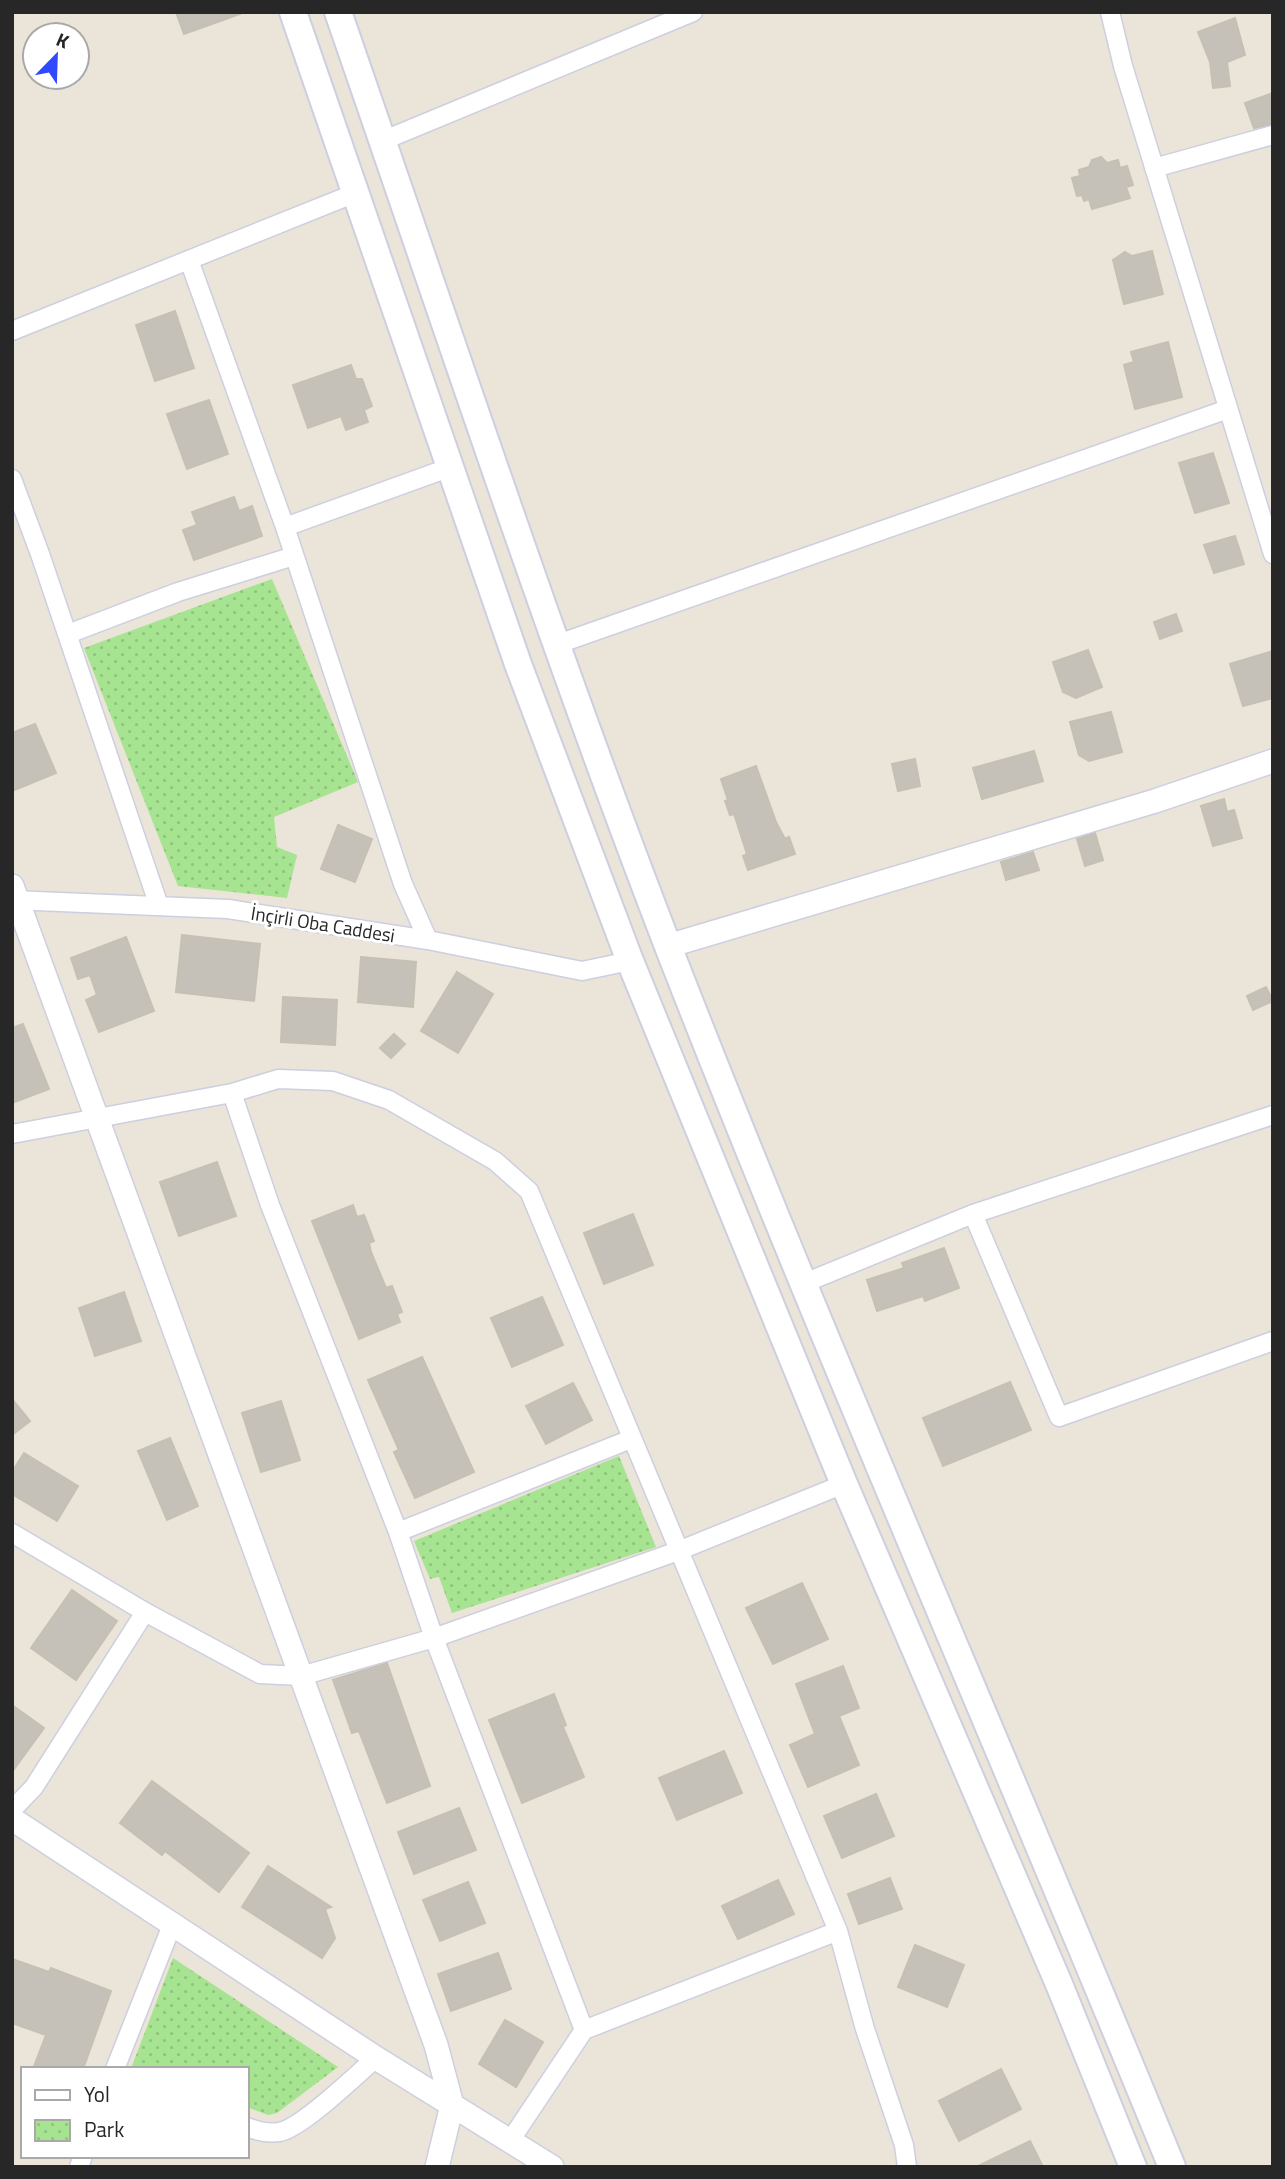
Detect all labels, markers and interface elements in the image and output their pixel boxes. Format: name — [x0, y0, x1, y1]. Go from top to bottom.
north arrow — [21, 21, 91, 91]
text: K — [52, 24, 74, 55]
street label: İnçirli Oba Caddesi — [249, 898, 397, 949]
legend — [21, 2067, 248, 2158]
text: Yol — [84, 2078, 110, 2110]
text: Park — [84, 2113, 124, 2145]

